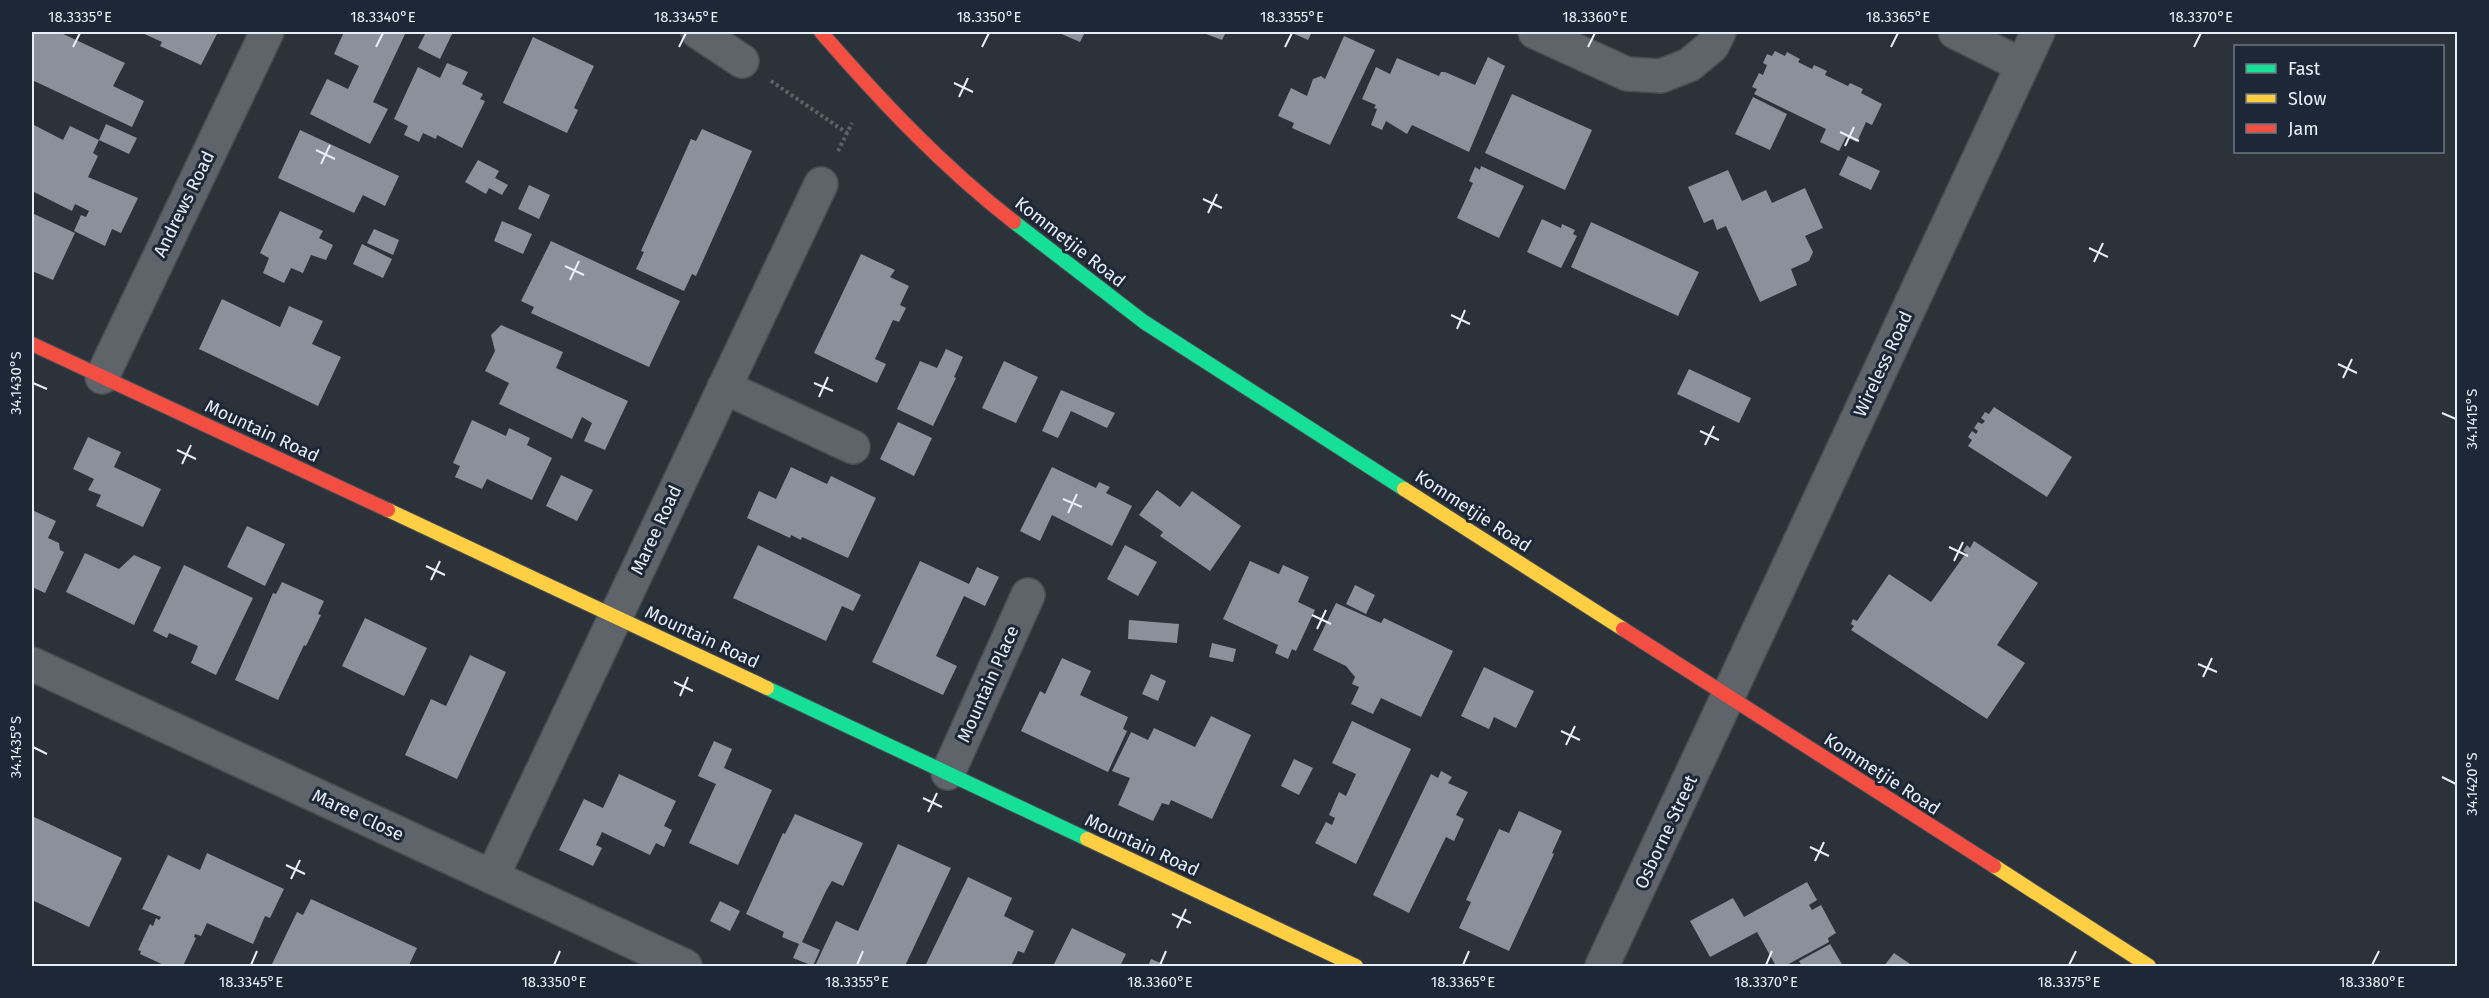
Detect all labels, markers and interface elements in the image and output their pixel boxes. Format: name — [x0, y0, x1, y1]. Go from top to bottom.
text: 18.3335°E — [48, 8, 112, 26]
text: 18.3340°E — [350, 8, 416, 26]
text: 18.3345°E — [654, 8, 718, 26]
text: 18.3350°E — [956, 8, 1022, 26]
text: 18.3355°E — [1260, 8, 1324, 26]
text: 18.3360°E — [1562, 8, 1628, 26]
text: 18.3365°E — [1866, 8, 1930, 26]
text: 18.3370°E — [2169, 8, 2233, 26]
legend — [2234, 45, 2444, 153]
text: Fast — [2288, 58, 2321, 80]
text: Slow — [2288, 88, 2327, 110]
text: Jam — [2288, 118, 2319, 140]
street label: Andrews Road — [149, 147, 219, 261]
street label: Kommetjie Road — [1010, 192, 1130, 292]
street label: Wireless Road — [1849, 308, 1917, 420]
text: 34.1430°S — [7, 351, 25, 415]
text: 34.1415°S — [2463, 389, 2481, 449]
street label: Mountain Road — [201, 395, 323, 467]
street label: Kommetjie Road — [1411, 465, 1535, 557]
street label: Maree Road — [626, 482, 686, 578]
street label: Mountain Road — [641, 601, 763, 673]
street label: Mountain Place — [952, 622, 1024, 746]
text: 34.1435°S — [7, 716, 25, 778]
street label: Kommetjie Road — [1820, 728, 1944, 820]
text: 34.1420°S — [2463, 752, 2481, 816]
street label: Osborne Street — [1630, 771, 1702, 892]
street label: Maree Close — [309, 784, 407, 846]
street label: Mountain Road — [1081, 809, 1203, 881]
text: 18.3345°E — [219, 973, 283, 991]
text: 18.3350°E — [521, 973, 587, 991]
text: 18.3355°E — [825, 973, 889, 991]
text: 18.3360°E — [1127, 973, 1193, 991]
text: 18.3365°E — [1431, 973, 1495, 991]
text: 18.3370°E — [1734, 973, 1798, 991]
text: 18.3375°E — [2037, 973, 2101, 991]
text: 18.3380°E — [2339, 973, 2405, 991]

